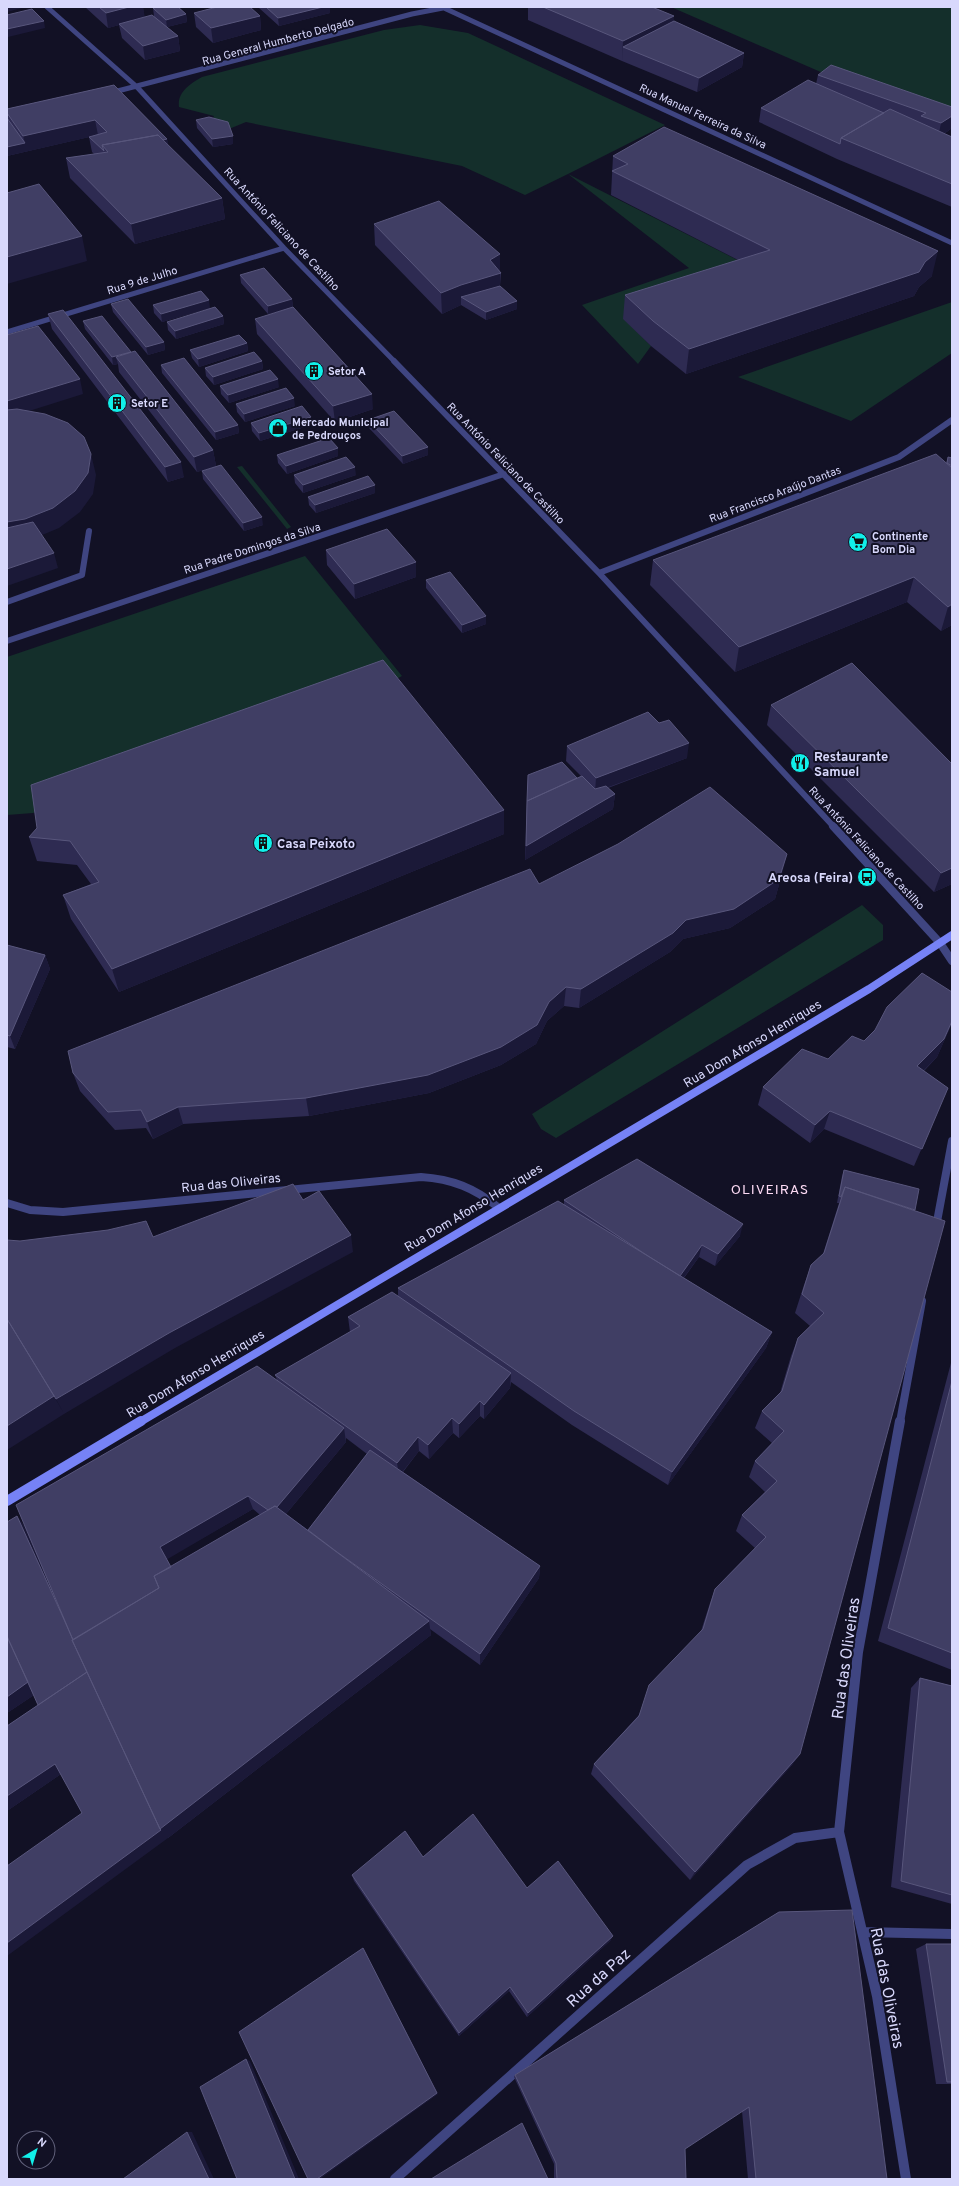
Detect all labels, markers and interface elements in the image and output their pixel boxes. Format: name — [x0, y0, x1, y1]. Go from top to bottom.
street label: Rua General Humberto Delgado — [201, 15, 356, 69]
street label: Rua Manuel Ferreira da Silva — [637, 81, 769, 153]
street label: Rua António Feliciano de Castilho — [220, 165, 342, 294]
street label: Rua 9 de Julho — [105, 264, 179, 298]
building icon: Setor A — [303, 360, 325, 382]
place label: Setor A — [328, 365, 366, 379]
building icon: Setor E — [106, 392, 128, 414]
place label: Setor E — [131, 397, 168, 411]
street label: Rua António Feliciano de Castilho — [443, 400, 567, 527]
place label: Mercado Municipal de Pedrouços — [292, 416, 389, 443]
shop icon: Mercado Municipal de Pedrouços — [267, 417, 289, 439]
street label: Rua Francisco Araújo Dantas — [707, 463, 843, 527]
street label: Rua Padre Domingos da Silva — [182, 520, 323, 578]
place label: Continente Bom Dia — [872, 530, 928, 557]
supermarket icon: Continente Bom Dia — [847, 531, 869, 553]
place label: Restaurante Samuel — [814, 750, 888, 781]
restaurant icon: Restaurante Samuel — [789, 752, 811, 774]
street label: Rua António Feliciano de Castilho — [805, 784, 927, 913]
building icon: Casa Peixoto — [252, 832, 274, 854]
place label: Casa Peixoto — [277, 837, 355, 853]
bus stop icon: Areosa (Feira) — [856, 866, 878, 888]
place label: Areosa (Feira) — [768, 871, 853, 887]
street label: Rua Dom Afonso Henriques — [681, 997, 825, 1092]
street label: Rua Dom Afonso Henriques — [402, 1161, 546, 1256]
street label: Rua das Oliveiras — [181, 1171, 282, 1197]
district label: OLIVEIRAS — [731, 1182, 809, 1199]
street label: Rua Dom Afonso Henriques — [124, 1327, 268, 1422]
street label: Rua das Oliveiras — [829, 1596, 865, 1721]
street label: Rua das Oliveiras — [864, 1926, 908, 2051]
street label: Rua da Paz — [563, 1945, 635, 2012]
north arrow — [16, 2130, 56, 2170]
text: N — [34, 2135, 49, 2151]

